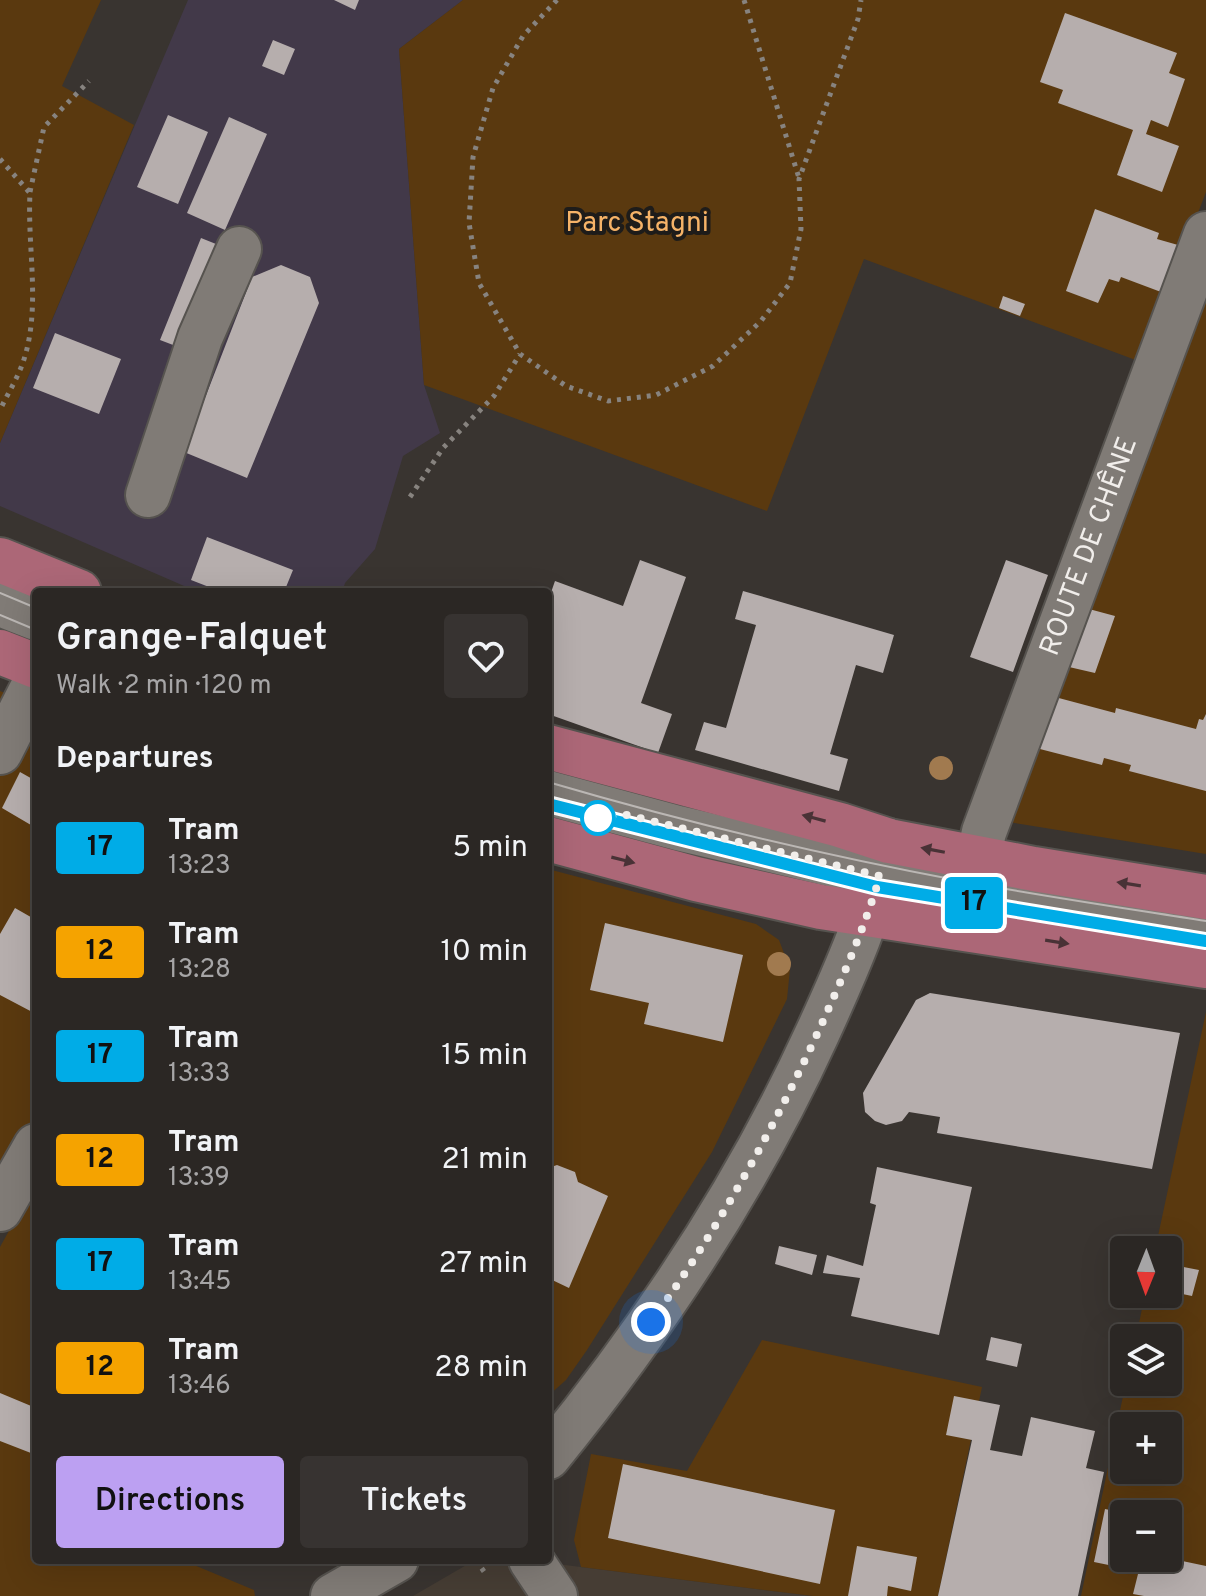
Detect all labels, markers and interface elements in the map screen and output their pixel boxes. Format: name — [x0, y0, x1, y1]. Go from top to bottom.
park label: Parc Stagni — [565, 206, 709, 242]
street label: ROUTE DE CHÊNE — [1033, 432, 1147, 661]
button: heart — [444, 614, 528, 698]
text: Grange-Falquet — [56, 615, 327, 664]
text: Walk · 2 min · 120 m — [56, 670, 272, 703]
text: Departures — [56, 741, 214, 778]
unlabelled marker — [581, 801, 615, 835]
one-way arrow — [802, 811, 827, 823]
text: Tram — [168, 813, 239, 850]
text: 17 — [87, 830, 113, 866]
text: 5 min — [452, 830, 528, 867]
one-way arrow — [920, 843, 945, 856]
text: 13:23 — [168, 850, 231, 883]
one-way arrow — [611, 854, 636, 866]
line badge: 17 — [938, 877, 1010, 929]
one-way arrow — [1116, 877, 1141, 890]
text: 17 — [961, 885, 987, 921]
text: Tram — [168, 917, 239, 954]
text: 12 — [86, 934, 114, 970]
text: 10 min — [441, 934, 528, 971]
one-way arrow — [1045, 936, 1070, 949]
text: 13:28 — [168, 954, 231, 987]
text: Tram — [168, 1021, 239, 1058]
text: 17 — [87, 1038, 113, 1074]
text: 15 min — [441, 1038, 528, 1075]
text: 13:33 — [168, 1058, 231, 1091]
text: Tram — [168, 1125, 239, 1162]
text: 12 — [86, 1142, 114, 1178]
text: 21 min — [441, 1142, 528, 1179]
text: 13:39 — [168, 1162, 230, 1195]
text: Tram — [168, 1229, 239, 1266]
north arrow — [1110, 1236, 1182, 1308]
map controls — [1110, 1236, 1182, 1572]
text: 17 — [87, 1246, 113, 1282]
text: 27 min — [439, 1246, 528, 1283]
text: 13:45 — [168, 1266, 232, 1299]
your location — [631, 1302, 671, 1342]
button: layers — [1110, 1324, 1182, 1396]
text: Tram — [168, 1333, 239, 1370]
text: 12 — [86, 1350, 114, 1386]
text: 28 min — [434, 1350, 528, 1387]
text: 13:46 — [168, 1370, 231, 1403]
button: + — [1110, 1412, 1182, 1484]
button: Directions — [56, 1456, 284, 1548]
button: Tickets — [300, 1456, 528, 1548]
button: − — [1110, 1500, 1182, 1572]

